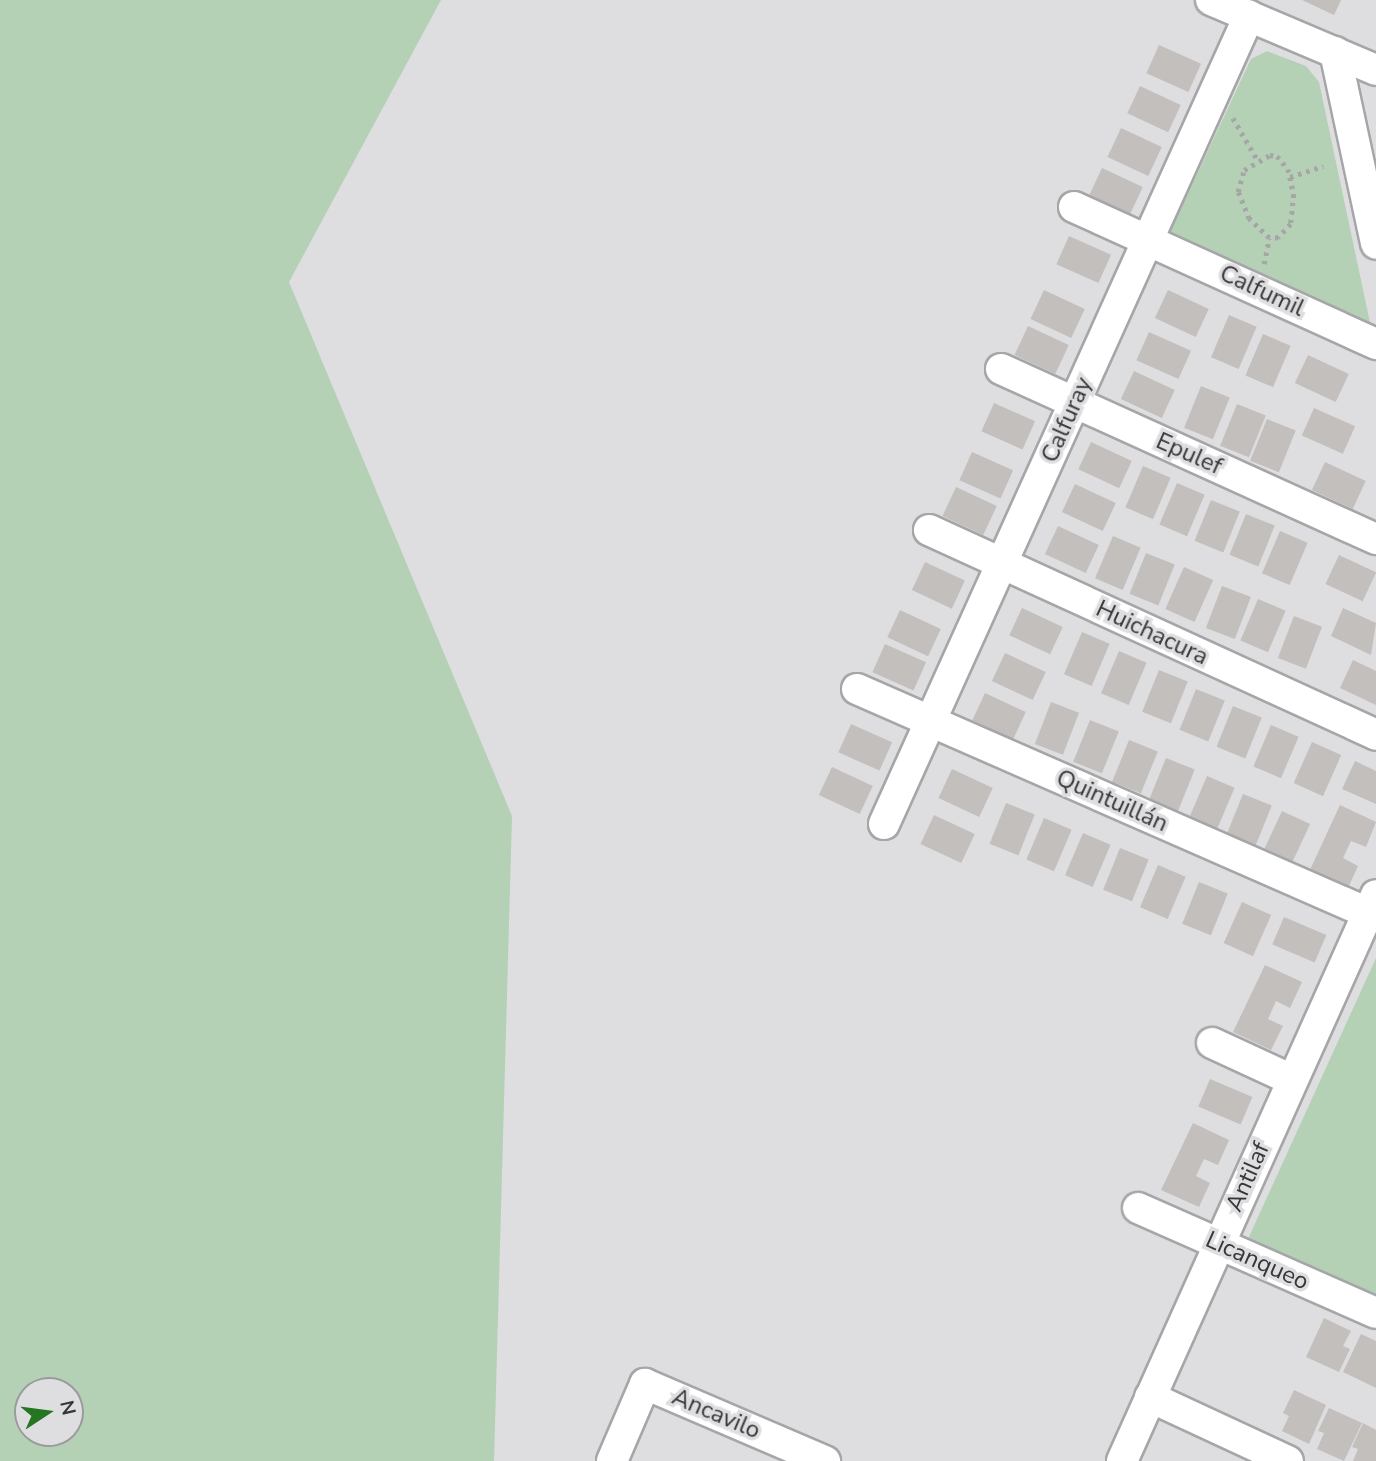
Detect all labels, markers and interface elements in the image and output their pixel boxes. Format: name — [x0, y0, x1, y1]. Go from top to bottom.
street label: Calfumil — [1215, 259, 1309, 323]
street label: Calfuray — [1035, 373, 1099, 467]
street label: Epulef — [1152, 427, 1226, 481]
street label: Huichacura — [1091, 594, 1213, 672]
street label: Quintuillán — [1052, 764, 1172, 838]
street label: Antilaf — [1220, 1138, 1276, 1216]
street label: Licanqueo — [1201, 1226, 1313, 1296]
north arrow — [14, 1377, 84, 1447]
street label: Ancavilo — [668, 1383, 764, 1445]
text: N — [53, 1398, 82, 1418]

